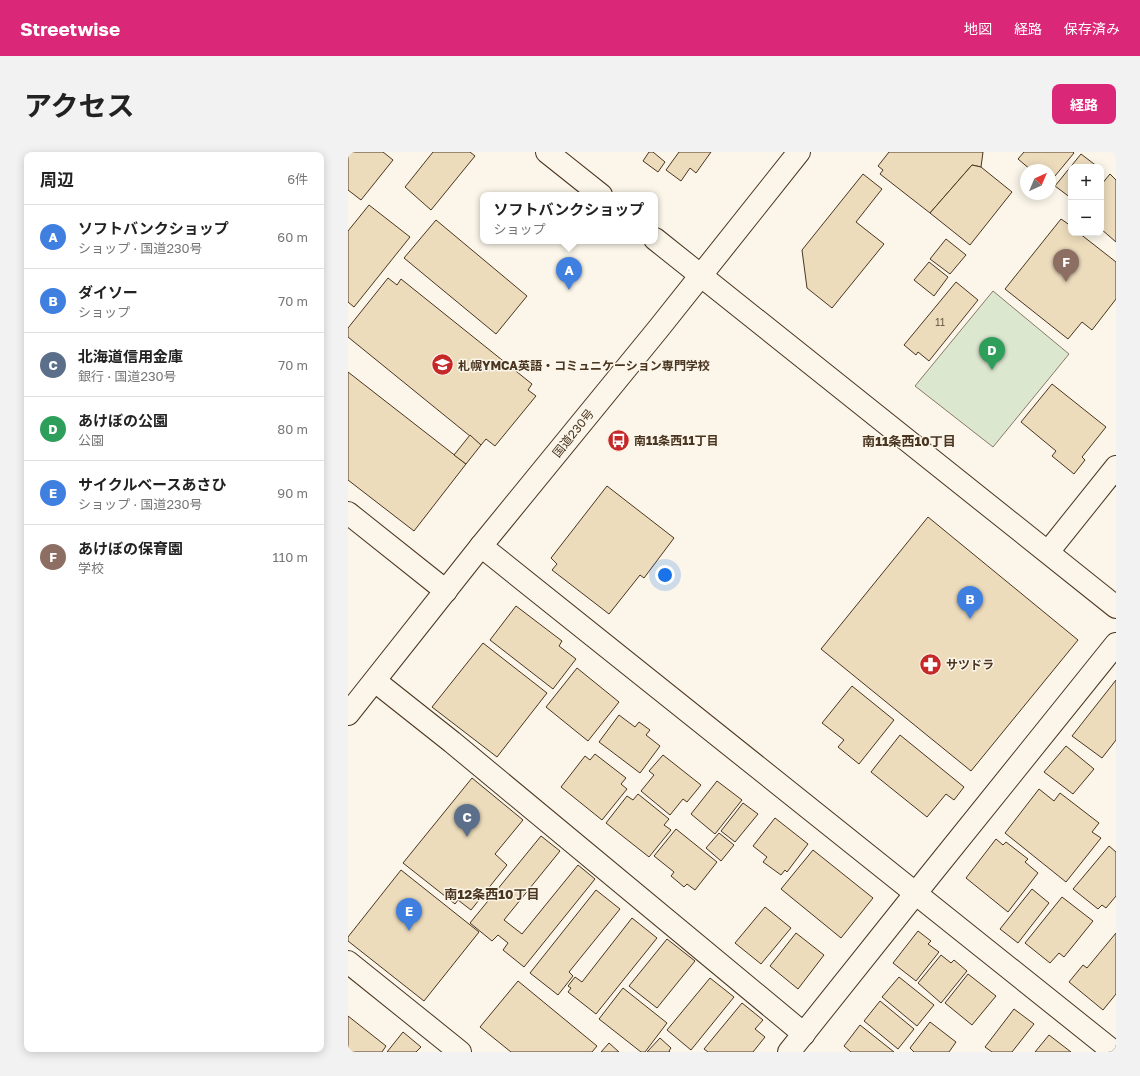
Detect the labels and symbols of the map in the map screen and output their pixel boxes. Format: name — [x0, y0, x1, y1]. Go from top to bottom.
north arrow — [1020, 164, 1056, 200]
pin: F — [1053, 249, 1079, 282]
pin: A — [556, 257, 582, 290]
house number: 11 — [935, 316, 945, 328]
pin: D — [979, 337, 1005, 370]
school or university icon: 札幌YMCA英語・コミュニケーション専門学校 — [429, 352, 455, 378]
place label: 札幌YMCA英語・コミュニケーション専門学校 — [458, 358, 710, 373]
street label: 国道230号 — [549, 406, 597, 460]
bus stop icon: 南11条西11丁目 — [606, 427, 632, 453]
place label: 南11条西11丁目 — [634, 433, 719, 448]
district label: 南11条西10丁目 — [862, 433, 956, 449]
your location — [655, 565, 675, 585]
pin: B — [957, 586, 983, 619]
pharmacy icon: サツドラ — [918, 651, 944, 677]
place label: サツドラ — [946, 657, 994, 672]
pin: C — [454, 804, 480, 837]
district label: 南12条西10丁目 — [445, 886, 539, 902]
pin: E — [396, 898, 422, 931]

